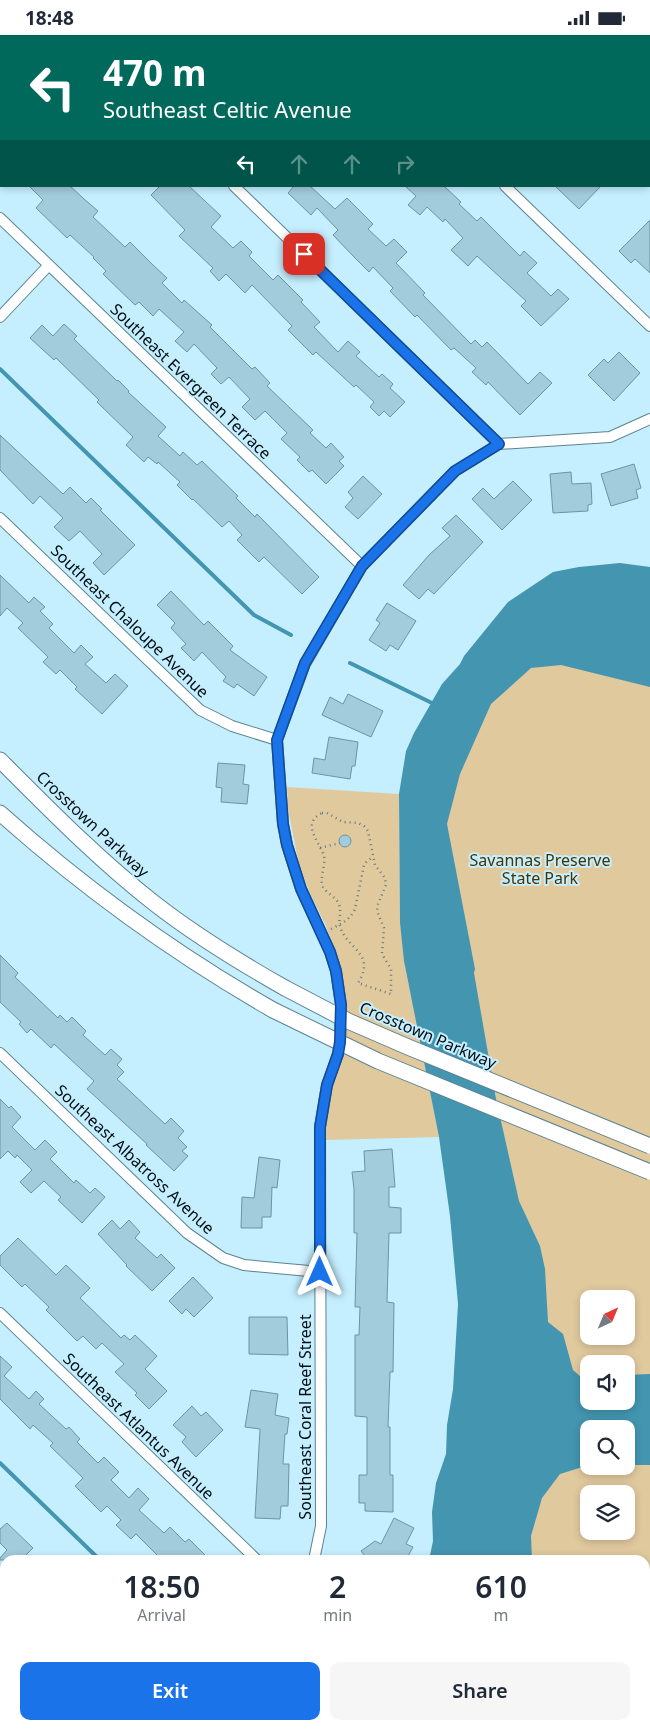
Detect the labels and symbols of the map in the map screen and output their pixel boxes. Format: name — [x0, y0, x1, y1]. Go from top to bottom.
pin — [283, 233, 325, 275]
street label: Southeast Evergreen Terrace — [106, 298, 276, 464]
street label: Southeast Chaloupe Avenue — [46, 540, 214, 702]
street label: Crosstown Parkway — [32, 766, 155, 883]
park label: Savannas Preserve State Park — [470, 849, 610, 889]
street label: Crosstown Parkway — [356, 996, 501, 1074]
street label: Southeast Albatross Avenue — [51, 1079, 219, 1239]
position arrow — [293, 1245, 345, 1297]
north arrow — [580, 1290, 635, 1345]
street label: Southeast Coral Reef Street — [294, 1314, 316, 1520]
street label: Southeast Atlantus Avenue — [59, 1348, 219, 1504]

